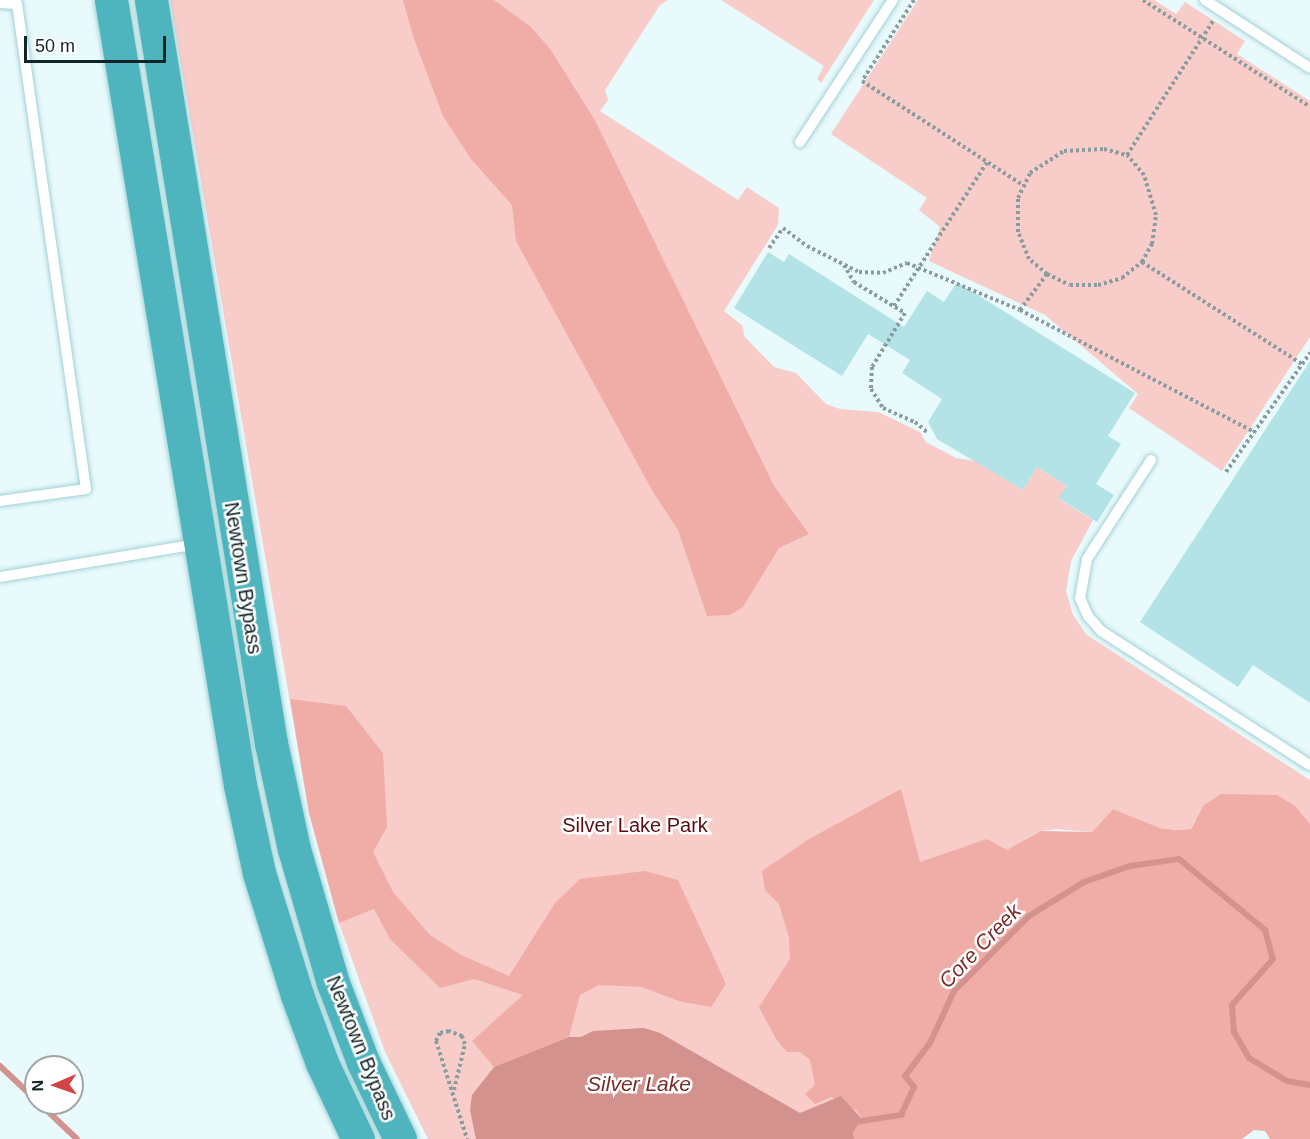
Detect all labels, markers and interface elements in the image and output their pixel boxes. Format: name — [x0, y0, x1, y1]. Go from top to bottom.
scale bar — [27, 24, 170, 62]
text: 50 m — [35, 36, 75, 56]
street label: Newtown Bypass — [219, 500, 267, 656]
park label: Silver Lake Park — [562, 813, 708, 837]
water label: Core Creek — [934, 899, 1026, 993]
street label: Newtown Bypass — [321, 972, 401, 1124]
north arrow — [24, 1055, 84, 1115]
water label: Silver Lake — [587, 1071, 691, 1097]
text: N — [29, 1080, 46, 1092]

